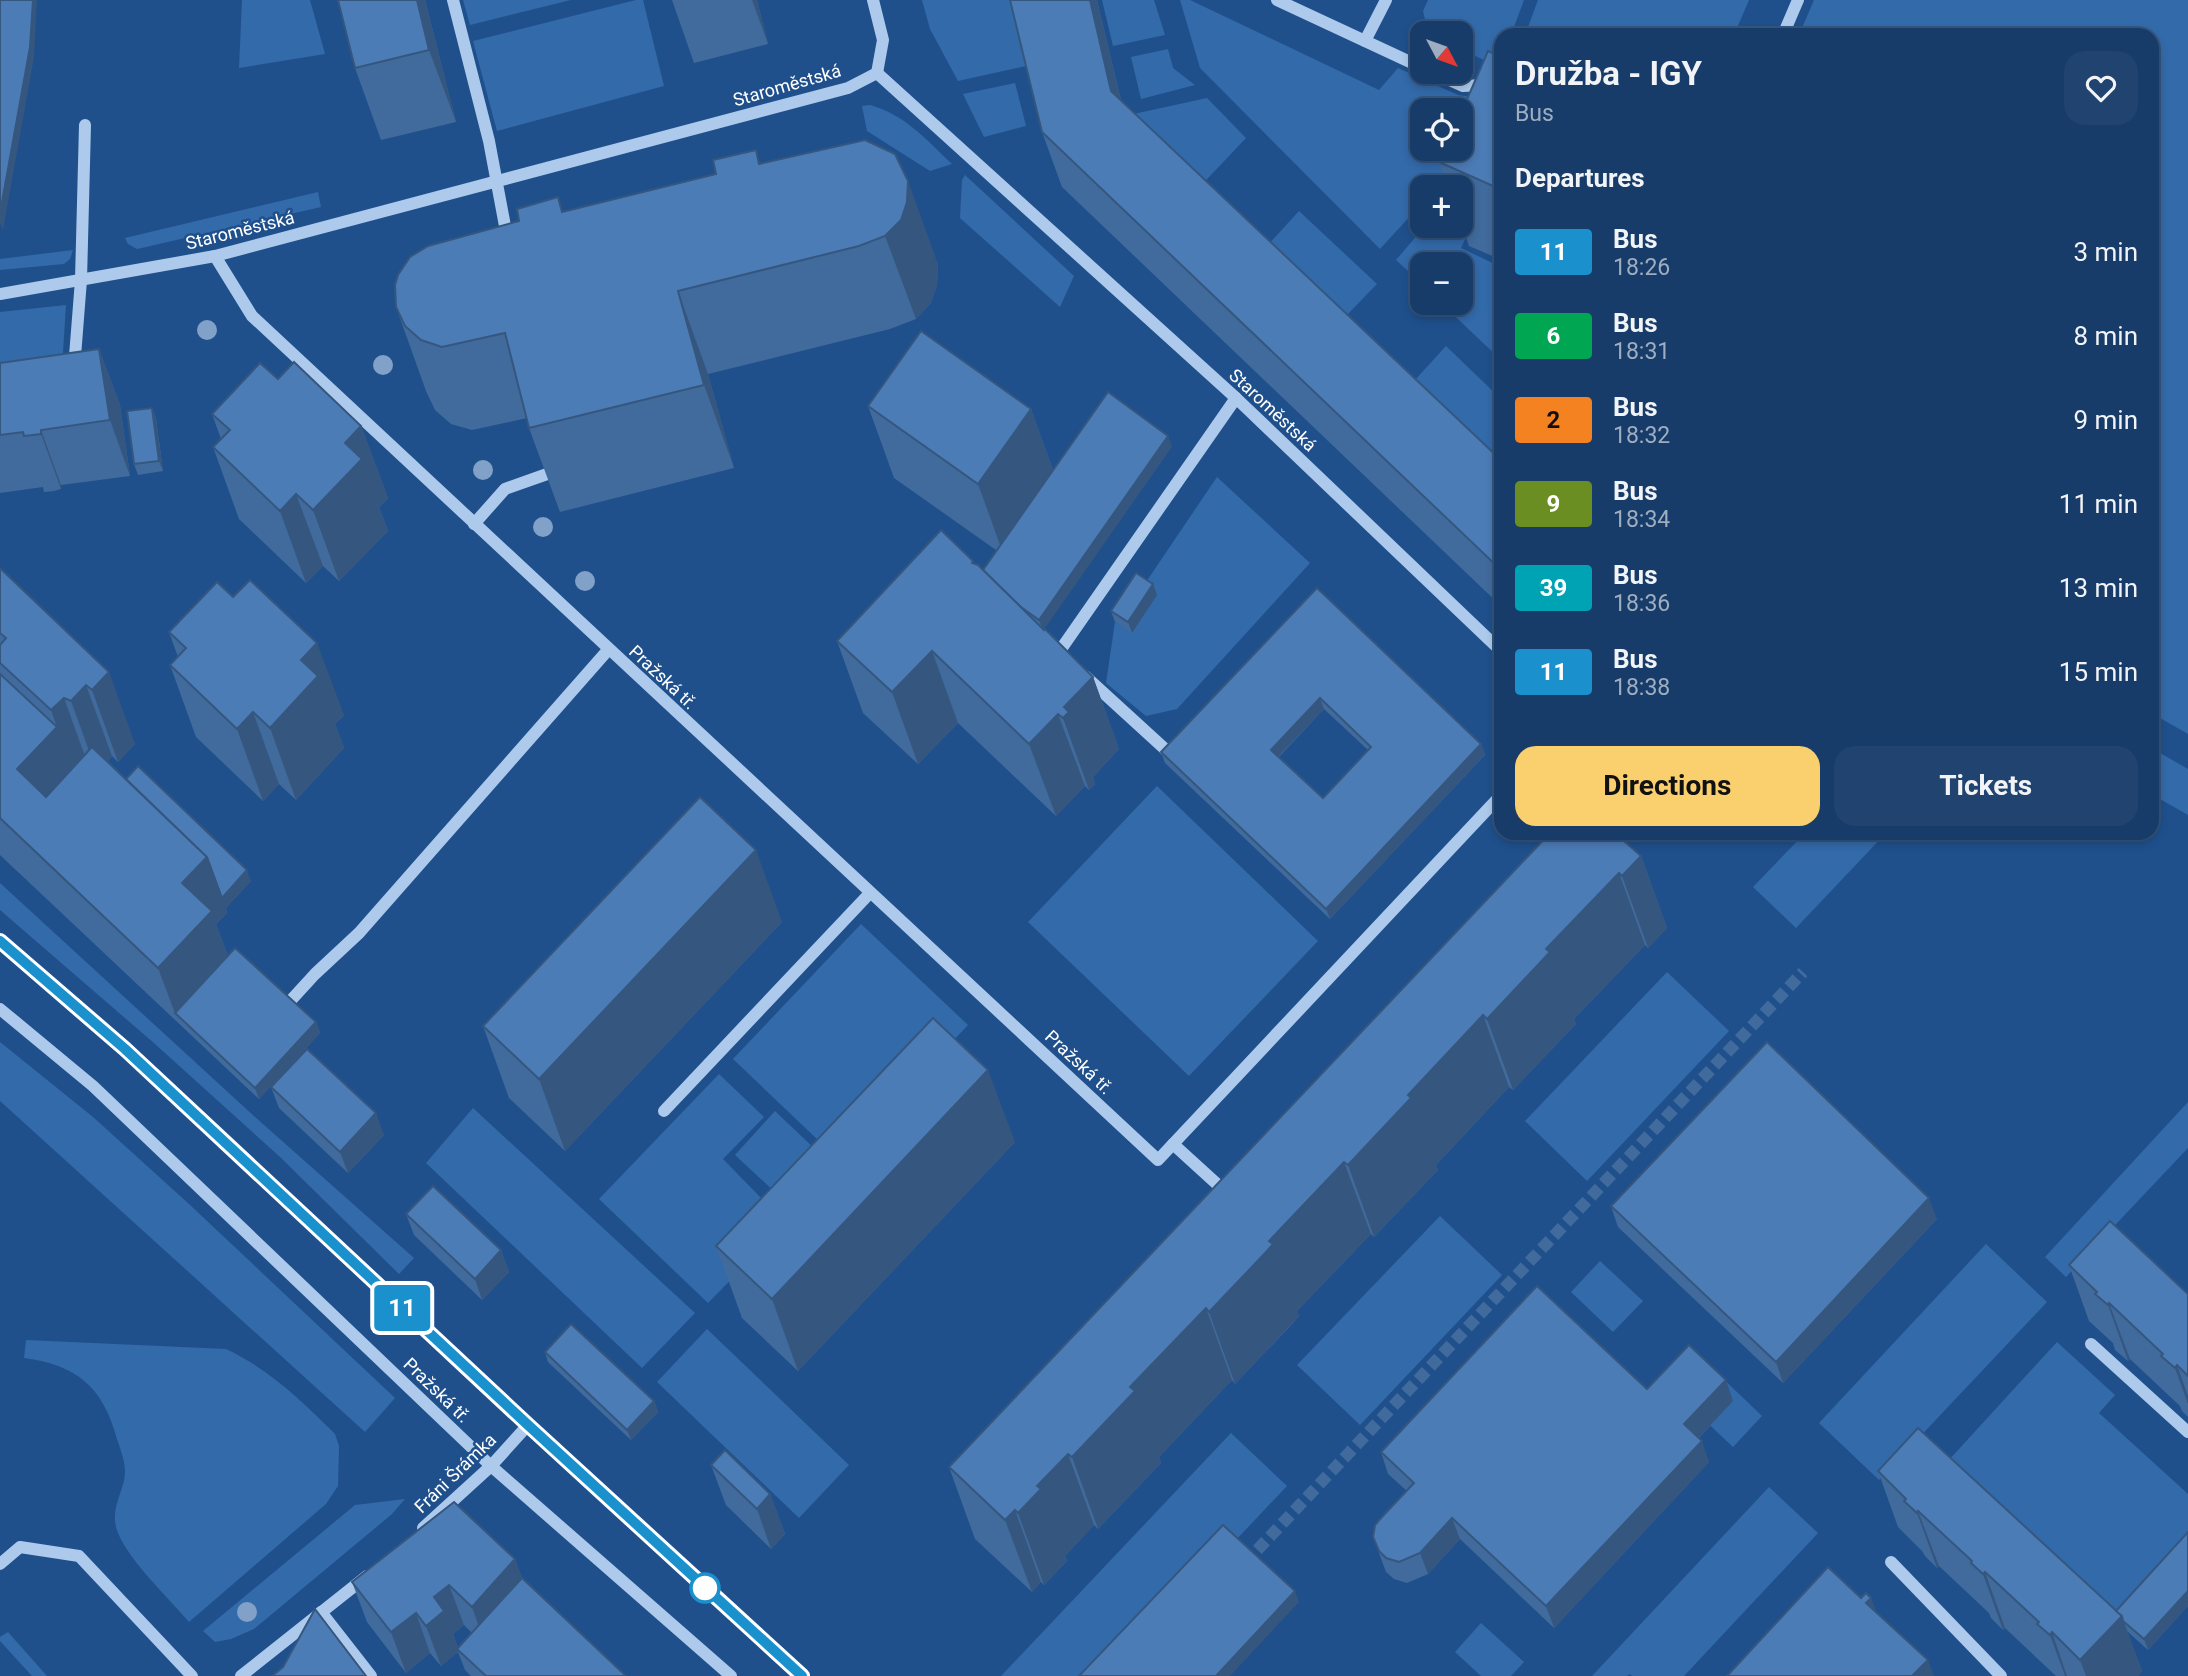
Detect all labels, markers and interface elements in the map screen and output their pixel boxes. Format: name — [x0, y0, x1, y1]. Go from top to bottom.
north arrow — [1410, 21, 1474, 84]
map controls — [1410, 21, 1473, 315]
button: heart — [2064, 51, 2138, 125]
text: Družba - IGY — [1515, 54, 1702, 93]
street label: Staroměstská — [731, 60, 843, 110]
button: locate — [1410, 98, 1473, 161]
text: Bus — [1515, 100, 1554, 127]
text: Departures — [1515, 163, 1645, 193]
button: + — [1410, 175, 1473, 238]
street label: Staroměstská — [183, 206, 297, 254]
text: Bus — [1613, 224, 1658, 254]
text: 3 min — [2073, 237, 2138, 267]
text: 11 — [1540, 238, 1567, 266]
button: − — [1410, 252, 1473, 315]
text: 18:26 — [1613, 254, 1670, 281]
text: Bus — [1613, 308, 1658, 338]
text: 8 min — [2073, 321, 2138, 351]
text: 6 — [1547, 322, 1560, 350]
text: 18:31 — [1613, 338, 1670, 365]
street label: Staroměstská — [1225, 364, 1321, 456]
text: Bus — [1613, 392, 1658, 422]
text: 9 min — [2073, 405, 2138, 435]
text: 2 — [1547, 406, 1560, 434]
text: 18:32 — [1613, 422, 1670, 449]
text: Bus — [1613, 476, 1658, 506]
text: 11 min — [2059, 489, 2138, 519]
text: 9 — [1547, 490, 1560, 518]
text: 18:34 — [1613, 506, 1670, 533]
text: Bus — [1613, 560, 1658, 590]
text: 13 min — [2059, 573, 2138, 603]
text: 39 — [1540, 574, 1567, 602]
text: 18:36 — [1613, 590, 1670, 617]
street label: Pražská tř. — [625, 641, 701, 713]
text: Bus — [1613, 644, 1658, 674]
text: 15 min — [2059, 657, 2138, 687]
text: 11 — [1540, 658, 1567, 686]
text: 18:38 — [1613, 674, 1670, 701]
button: Directions — [1515, 746, 1820, 826]
button: Tickets — [1834, 746, 2138, 826]
street label: Pražská tř. — [1041, 1026, 1117, 1098]
line badge: 11 — [370, 1285, 434, 1331]
text: 11 — [388, 1294, 416, 1322]
street label: Pražská tř. — [399, 1353, 475, 1427]
street label: Fráni Šrámka — [410, 1429, 500, 1517]
unlabelled marker — [690, 1573, 720, 1603]

